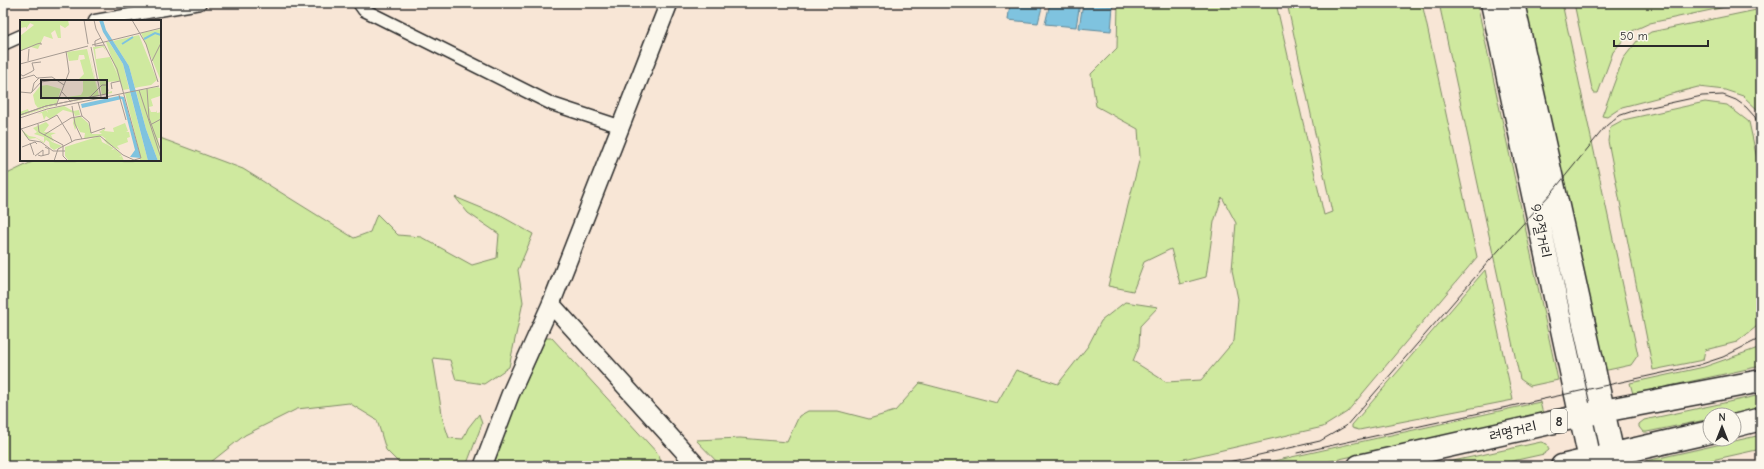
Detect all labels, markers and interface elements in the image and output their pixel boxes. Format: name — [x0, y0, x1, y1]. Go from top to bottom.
inset map — [20, 20, 161, 161]
scale bar — [1614, 22, 1708, 48]
text: 50 m — [1620, 29, 1648, 43]
street label: 9·9절거리 — [1527, 202, 1555, 260]
north arrow — [1702, 407, 1742, 447]
road number: 8 — [1551, 409, 1567, 433]
text: N — [1718, 411, 1726, 424]
street label: 려명거리 — [1487, 417, 1539, 445]

